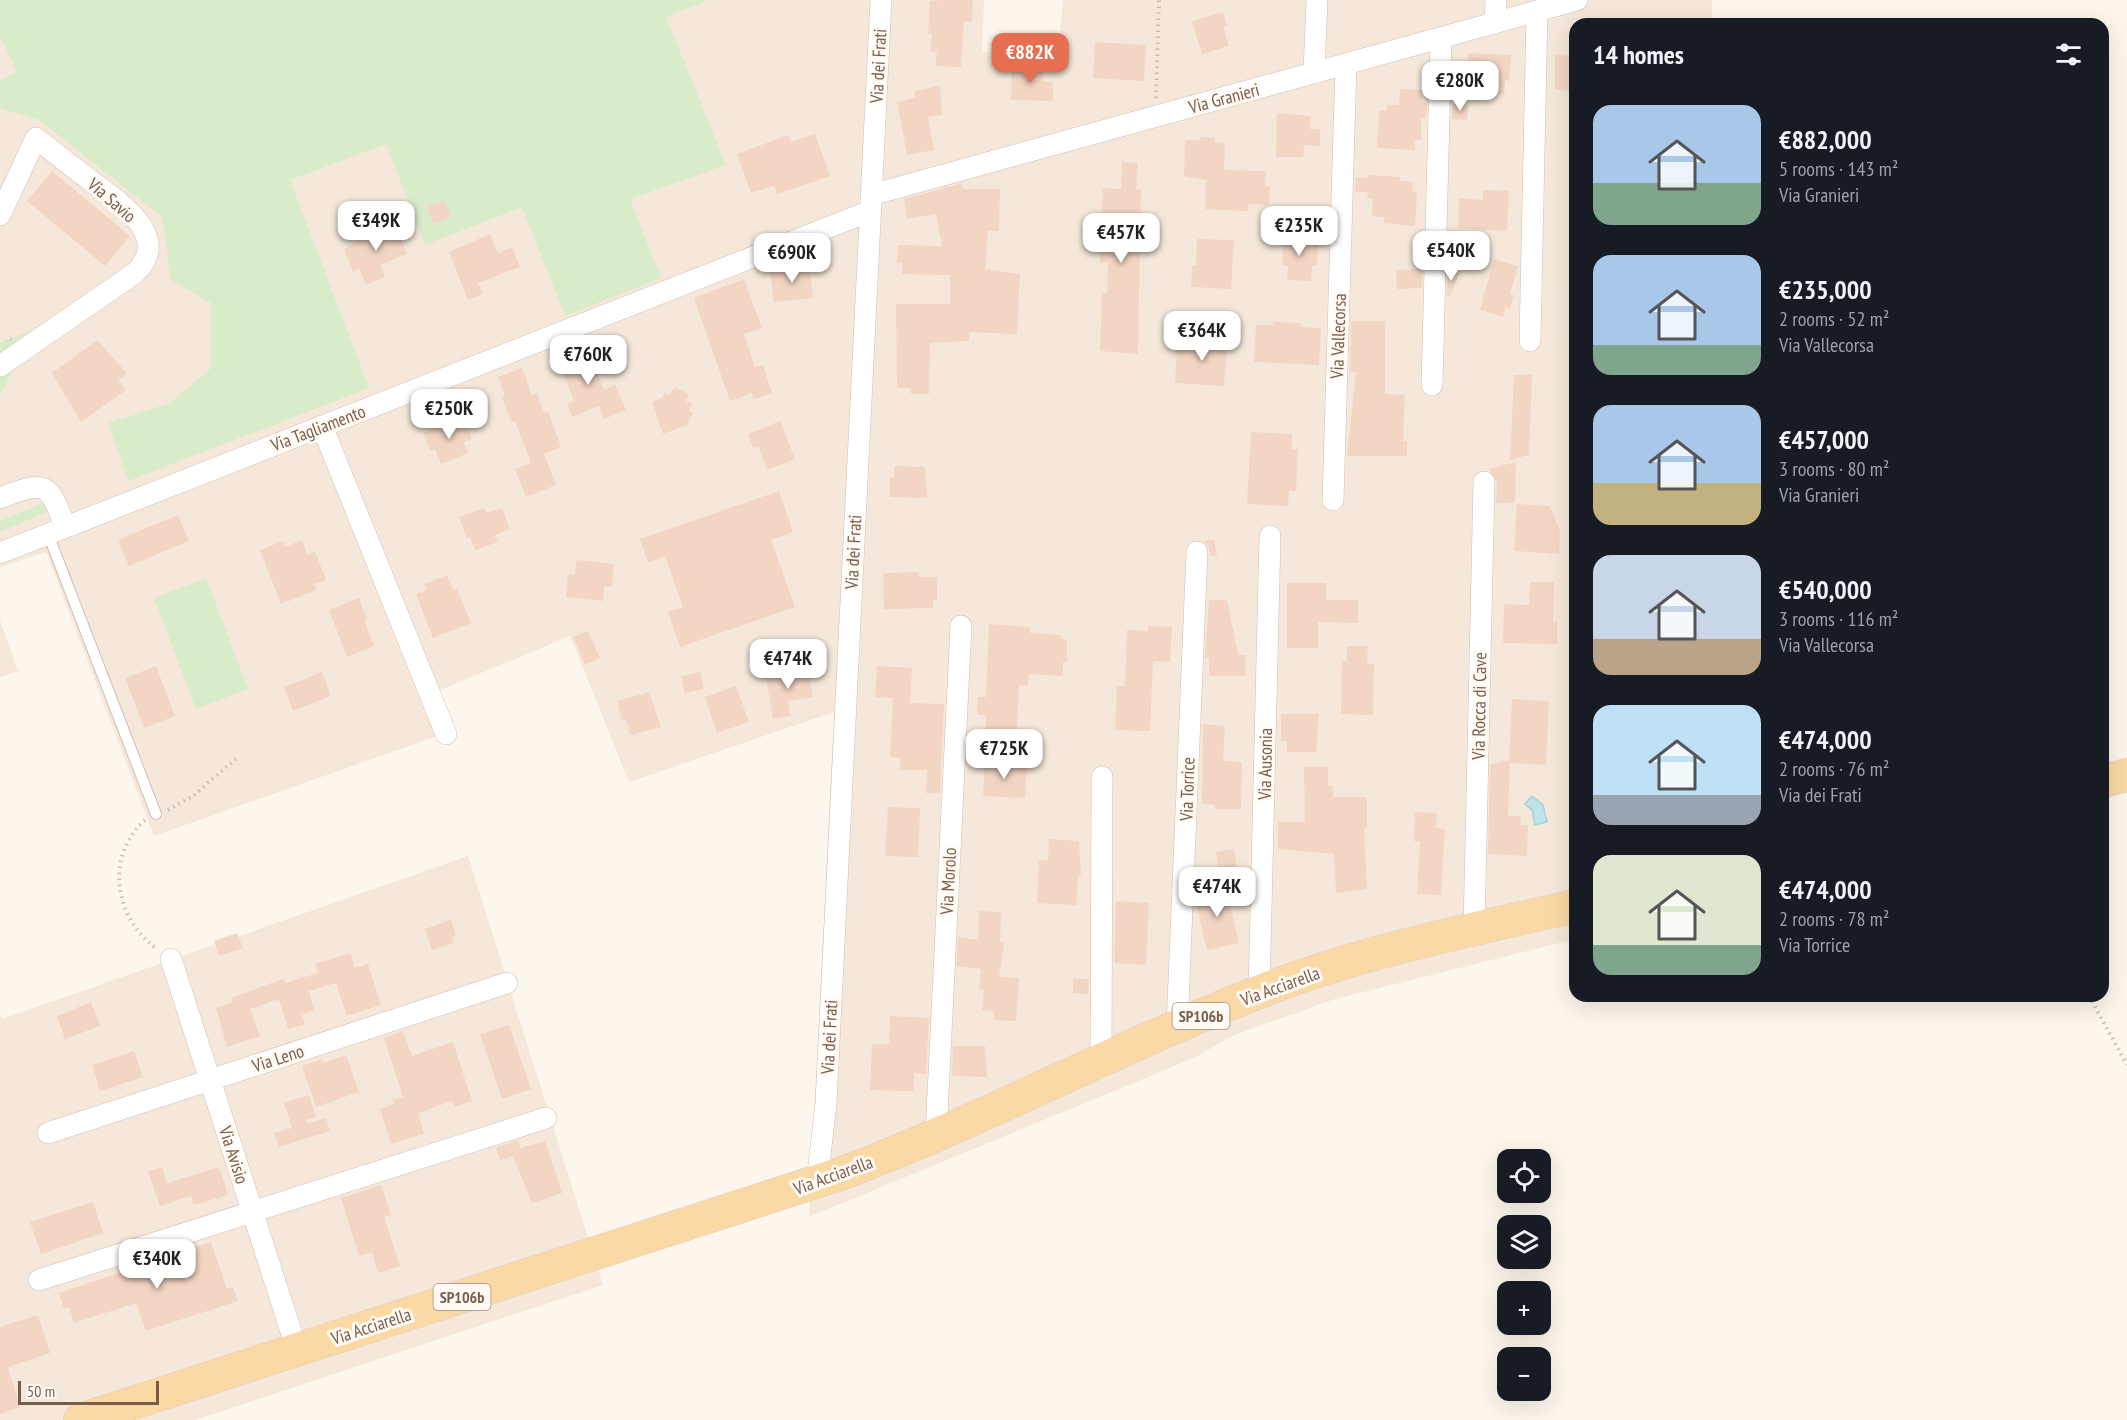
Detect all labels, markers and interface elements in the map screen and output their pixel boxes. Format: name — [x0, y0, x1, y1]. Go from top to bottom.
street label: Via dei Frati — [865, 28, 891, 105]
pin: €882K — [988, 33, 1072, 84]
text: 14 homes — [1593, 38, 1684, 71]
icon: filters — [2052, 38, 2085, 71]
text: €882K — [1006, 39, 1054, 65]
pin: €280K — [1418, 61, 1502, 112]
text: €280K — [1436, 67, 1484, 93]
street label: Via Granieri — [1185, 78, 1262, 119]
text: €882,000 — [1779, 123, 1872, 156]
icon: home — [1641, 129, 1713, 201]
text: 5 rooms · 143 m² — [1779, 156, 1898, 182]
street label: Via Savio — [82, 172, 141, 227]
text: Via Granieri — [1779, 182, 1859, 208]
pin: €349K — [334, 201, 418, 252]
pin: €235K — [1257, 206, 1341, 257]
text: €349K — [352, 207, 400, 233]
text: €235K — [1275, 212, 1323, 238]
pin: €457K — [1079, 213, 1163, 264]
text: €457K — [1097, 219, 1145, 245]
pin: €540K — [1409, 231, 1493, 282]
pin: €690K — [750, 233, 834, 284]
text: €540K — [1427, 237, 1475, 263]
text: €690K — [768, 239, 816, 265]
text: €235,000 — [1779, 273, 1872, 306]
icon: home — [1641, 279, 1713, 351]
street label: Via Vallecorsa — [1325, 293, 1351, 380]
text: 2 rooms · 52 m² — [1779, 306, 1889, 332]
pin: €364K — [1160, 311, 1244, 362]
text: €364K — [1178, 317, 1226, 343]
text: Via Vallecorsa — [1779, 332, 1874, 358]
pin: €760K — [546, 335, 630, 386]
text: €760K — [564, 341, 612, 367]
pin: €250K — [407, 389, 491, 440]
text: €250K — [425, 395, 473, 421]
street label: Via Tagliamento — [267, 399, 369, 457]
text: €457,000 — [1779, 423, 1869, 456]
icon: home — [1641, 429, 1713, 501]
text: 3 rooms · 80 m² — [1779, 456, 1889, 482]
text: Via Granieri — [1779, 482, 1859, 508]
street label: Via dei Frati — [840, 514, 866, 591]
text: €540,000 — [1779, 573, 1872, 606]
icon: home — [1641, 579, 1713, 651]
text: 3 rooms · 116 m² — [1779, 606, 1898, 632]
text: Via Vallecorsa — [1779, 632, 1874, 658]
pin: €474K — [746, 639, 830, 690]
text: €474K — [764, 645, 812, 671]
street label: Via Rocca di Cave — [1467, 652, 1491, 761]
text: €474,000 — [1779, 723, 1872, 756]
street label: Via Ausonia — [1253, 728, 1277, 801]
pin: €725K — [962, 729, 1046, 780]
icon: home — [1641, 729, 1713, 801]
text: €725K — [980, 735, 1028, 761]
text: 2 rooms · 76 m² — [1779, 756, 1889, 782]
street label: Via Torrice — [1174, 757, 1200, 822]
text: Via dei Frati — [1779, 782, 1862, 808]
street label: Via Morolo — [935, 847, 961, 916]
pin: €474K — [1175, 867, 1259, 918]
text: €474K — [1193, 873, 1241, 899]
text: €474,000 — [1779, 873, 1872, 906]
icon: home — [1641, 879, 1713, 951]
text: 2 rooms · 78 m² — [1779, 906, 1889, 932]
text: Via Torrice — [1779, 932, 1850, 958]
street label: Via Acciarella — [1236, 961, 1323, 1011]
street label: Via dei Frati — [816, 999, 842, 1076]
road number: SP106b — [1172, 1003, 1230, 1029]
street label: Via Leno — [248, 1039, 307, 1077]
street label: Via Avisio — [214, 1122, 254, 1187]
map controls — [1497, 1149, 1551, 1401]
button: locate — [1497, 1149, 1551, 1203]
street label: Via Acciarella — [789, 1150, 876, 1200]
button: layers — [1497, 1215, 1551, 1269]
pin: €340K — [115, 1239, 199, 1290]
text: €340K — [133, 1245, 181, 1271]
button: + — [1497, 1281, 1551, 1335]
road number: SP106b — [434, 1284, 490, 1310]
street label: Via Acciarella — [327, 1302, 414, 1350]
button: − — [1497, 1347, 1551, 1401]
scale bar — [18, 1378, 159, 1406]
text: 50 m — [27, 1381, 55, 1401]

